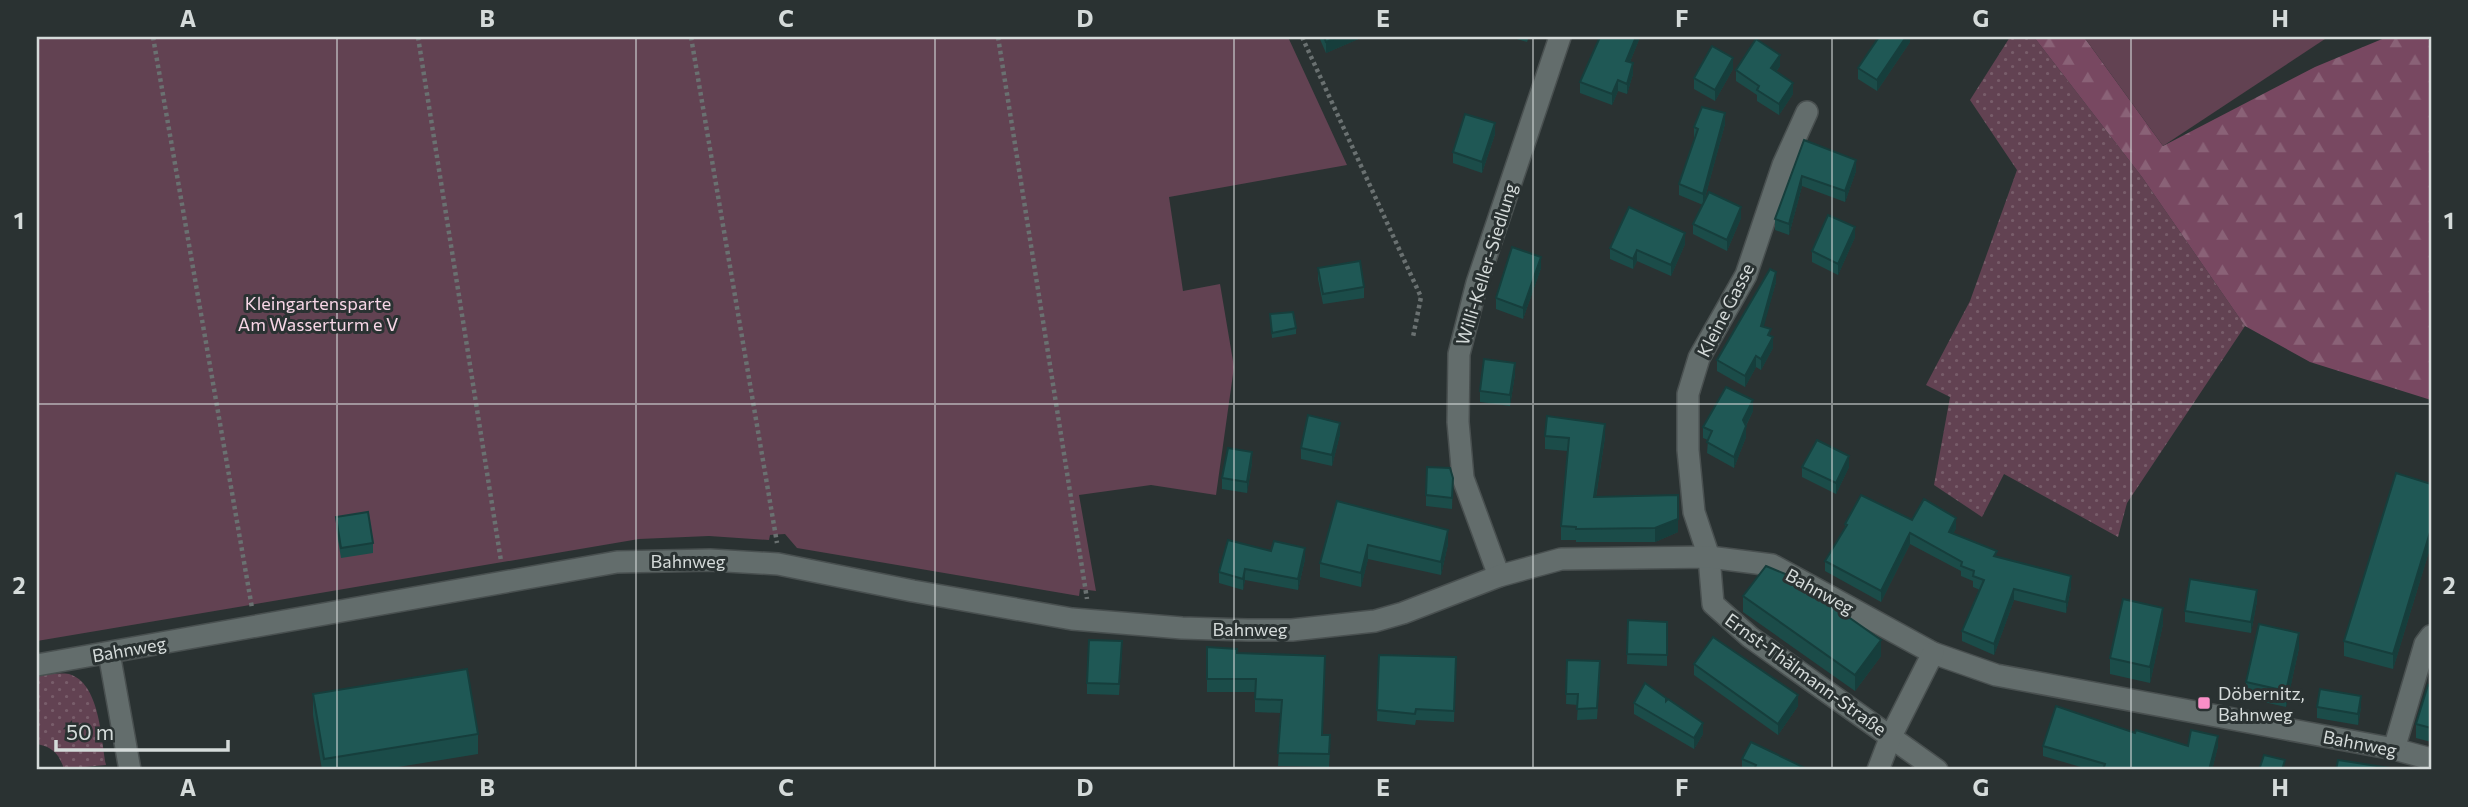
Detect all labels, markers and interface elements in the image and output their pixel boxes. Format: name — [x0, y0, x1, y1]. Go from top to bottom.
text: A — [180, 4, 197, 32]
text: B — [479, 4, 495, 32]
text: C — [778, 4, 794, 32]
text: D — [1077, 4, 1094, 32]
text: E — [1376, 4, 1390, 32]
text: F — [1675, 4, 1689, 32]
text: G — [1973, 4, 1989, 32]
text: H — [2271, 4, 2289, 32]
street label: Willi-Keller-Siedlung — [1451, 180, 1521, 348]
text: 1 — [14, 206, 24, 234]
text: 1 — [2444, 206, 2454, 234]
street label: Kleine Gasse — [1692, 259, 1758, 361]
park label: Kleingartensparte Am Wasserturm e V — [238, 292, 398, 335]
street label: Bahnweg — [651, 550, 726, 572]
street label: Bahnweg — [1782, 563, 1858, 619]
text: 2 — [12, 571, 26, 599]
text: 2 — [2442, 571, 2456, 599]
street label: Ernst-Thälmann-Straße — [1721, 608, 1891, 740]
street label: Bahnweg — [1213, 618, 1288, 640]
street label: Bahnweg — [90, 632, 168, 666]
place label: Döbernitz, Bahnweg — [2218, 682, 2305, 725]
marker: Döbernitz, Bahnweg — [2196, 695, 2212, 711]
scale bar — [56, 709, 228, 753]
text: 50 m — [66, 719, 114, 744]
street label: Bahnweg — [2321, 725, 2399, 761]
text: A — [180, 773, 197, 801]
text: B — [479, 773, 495, 801]
text: C — [778, 773, 794, 801]
text: D — [1077, 773, 1094, 801]
text: E — [1376, 773, 1390, 801]
text: F — [1675, 773, 1689, 801]
text: G — [1973, 773, 1989, 801]
text: H — [2271, 773, 2289, 801]

